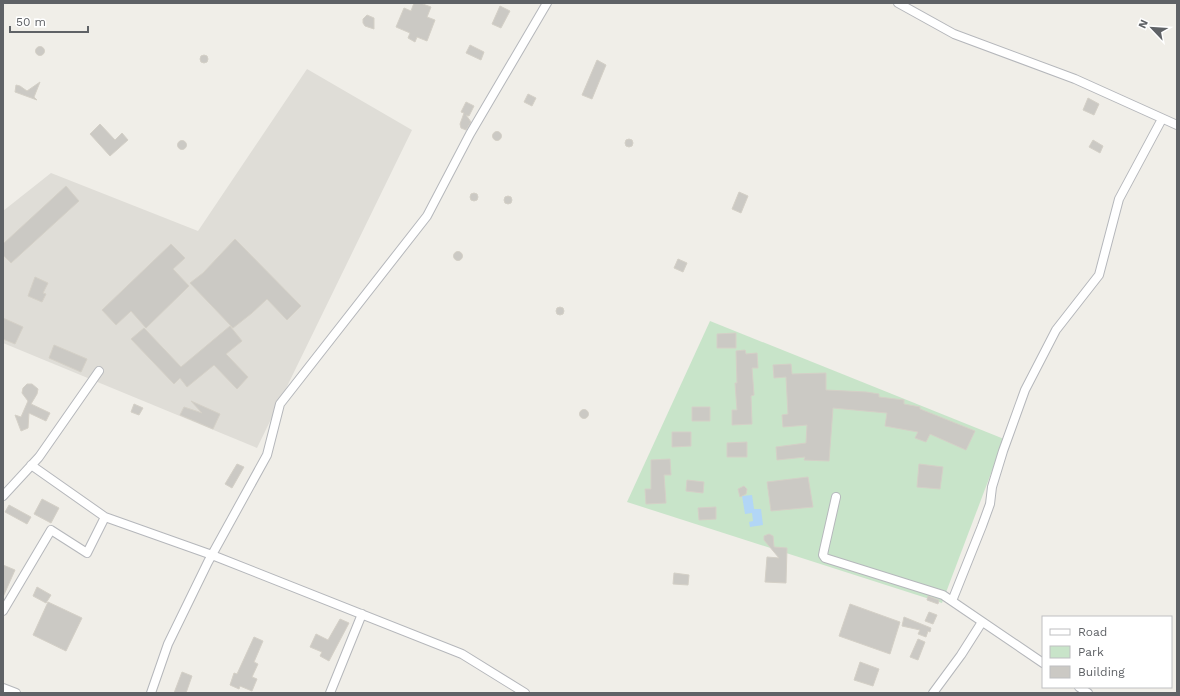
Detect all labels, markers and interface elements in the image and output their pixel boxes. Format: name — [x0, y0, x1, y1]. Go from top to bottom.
scale bar — [10, 8, 88, 34]
north arrow — [1132, 8, 1172, 48]
text: 50 m — [16, 15, 46, 29]
text: N — [1136, 18, 1151, 30]
legend — [1042, 616, 1172, 688]
text: Road — [1078, 625, 1107, 639]
text: Park — [1078, 645, 1104, 659]
text: Building — [1078, 665, 1125, 679]

